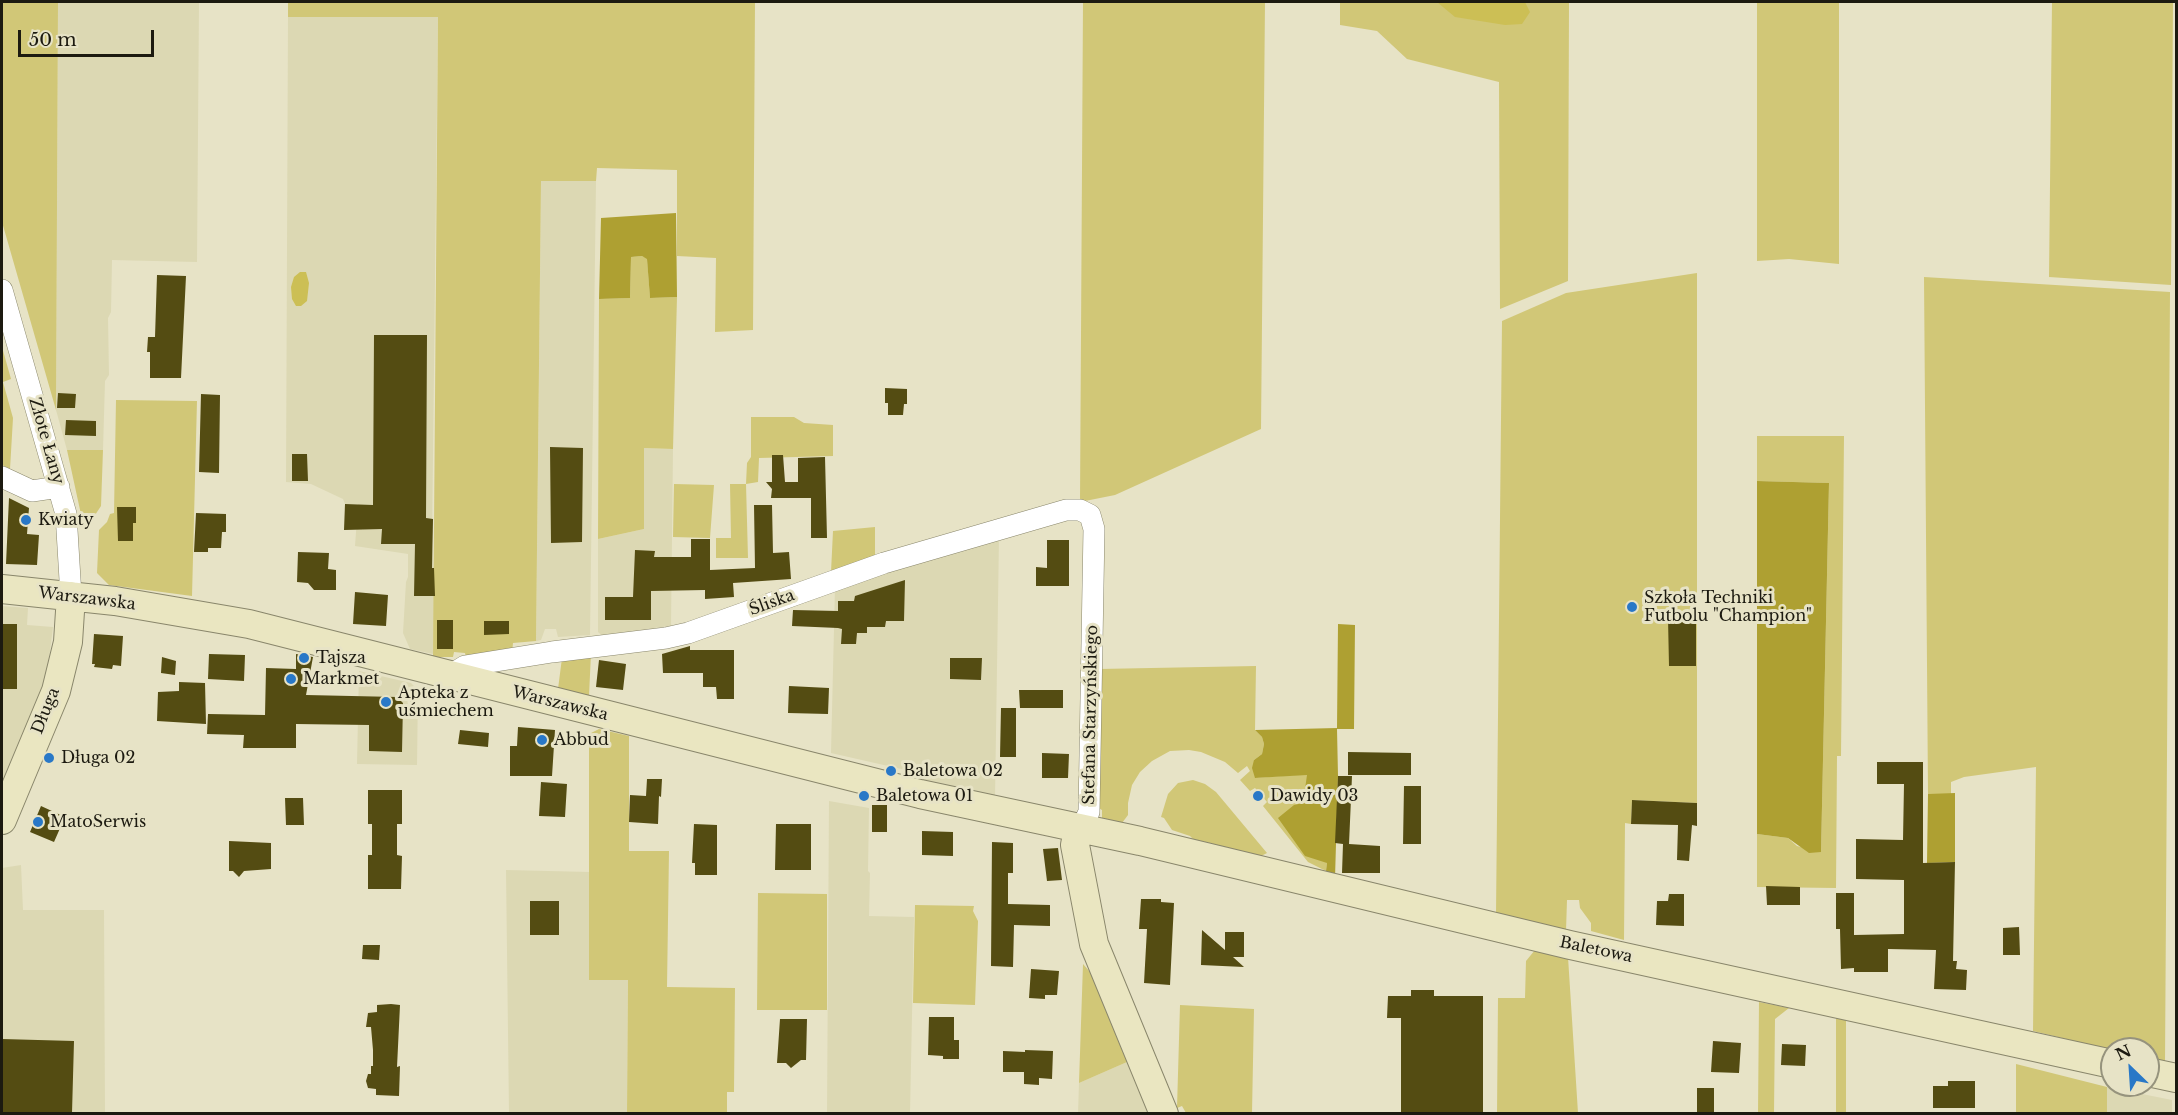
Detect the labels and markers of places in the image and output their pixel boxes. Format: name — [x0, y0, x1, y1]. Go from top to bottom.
place label: Kwiaty — [38, 510, 94, 530]
marker: Kwiaty — [19, 513, 33, 527]
place label: Szkoła Techniki Futbolu "Champion" — [1644, 588, 1812, 626]
marker: Szkoła Techniki Futbolu "Champion" — [1625, 600, 1639, 614]
place label: Tajsza — [316, 648, 366, 668]
marker: Tajsza — [297, 651, 311, 665]
place label: Markmet — [303, 669, 379, 689]
marker: Markmet — [284, 672, 298, 686]
place label: Apteka z uśmiechem — [398, 683, 494, 721]
marker: Apteka z uśmiechem — [379, 695, 393, 709]
place label: Abbud — [554, 730, 609, 750]
marker: Abbud — [535, 733, 549, 747]
place label: Długa 02 — [61, 748, 135, 768]
marker: Długa 02 — [42, 751, 56, 765]
place label: Baletowa 02 — [903, 761, 1003, 781]
marker: Baletowa 02 — [884, 764, 898, 778]
place label: Baletowa 01 — [876, 786, 973, 806]
place label: Dawidy 03 — [1270, 786, 1358, 806]
marker: Baletowa 01 — [857, 789, 871, 803]
marker: Dawidy 03 — [1251, 789, 1265, 803]
place label: MatoSerwis — [50, 812, 146, 832]
marker: MatoSerwis — [31, 815, 45, 829]

